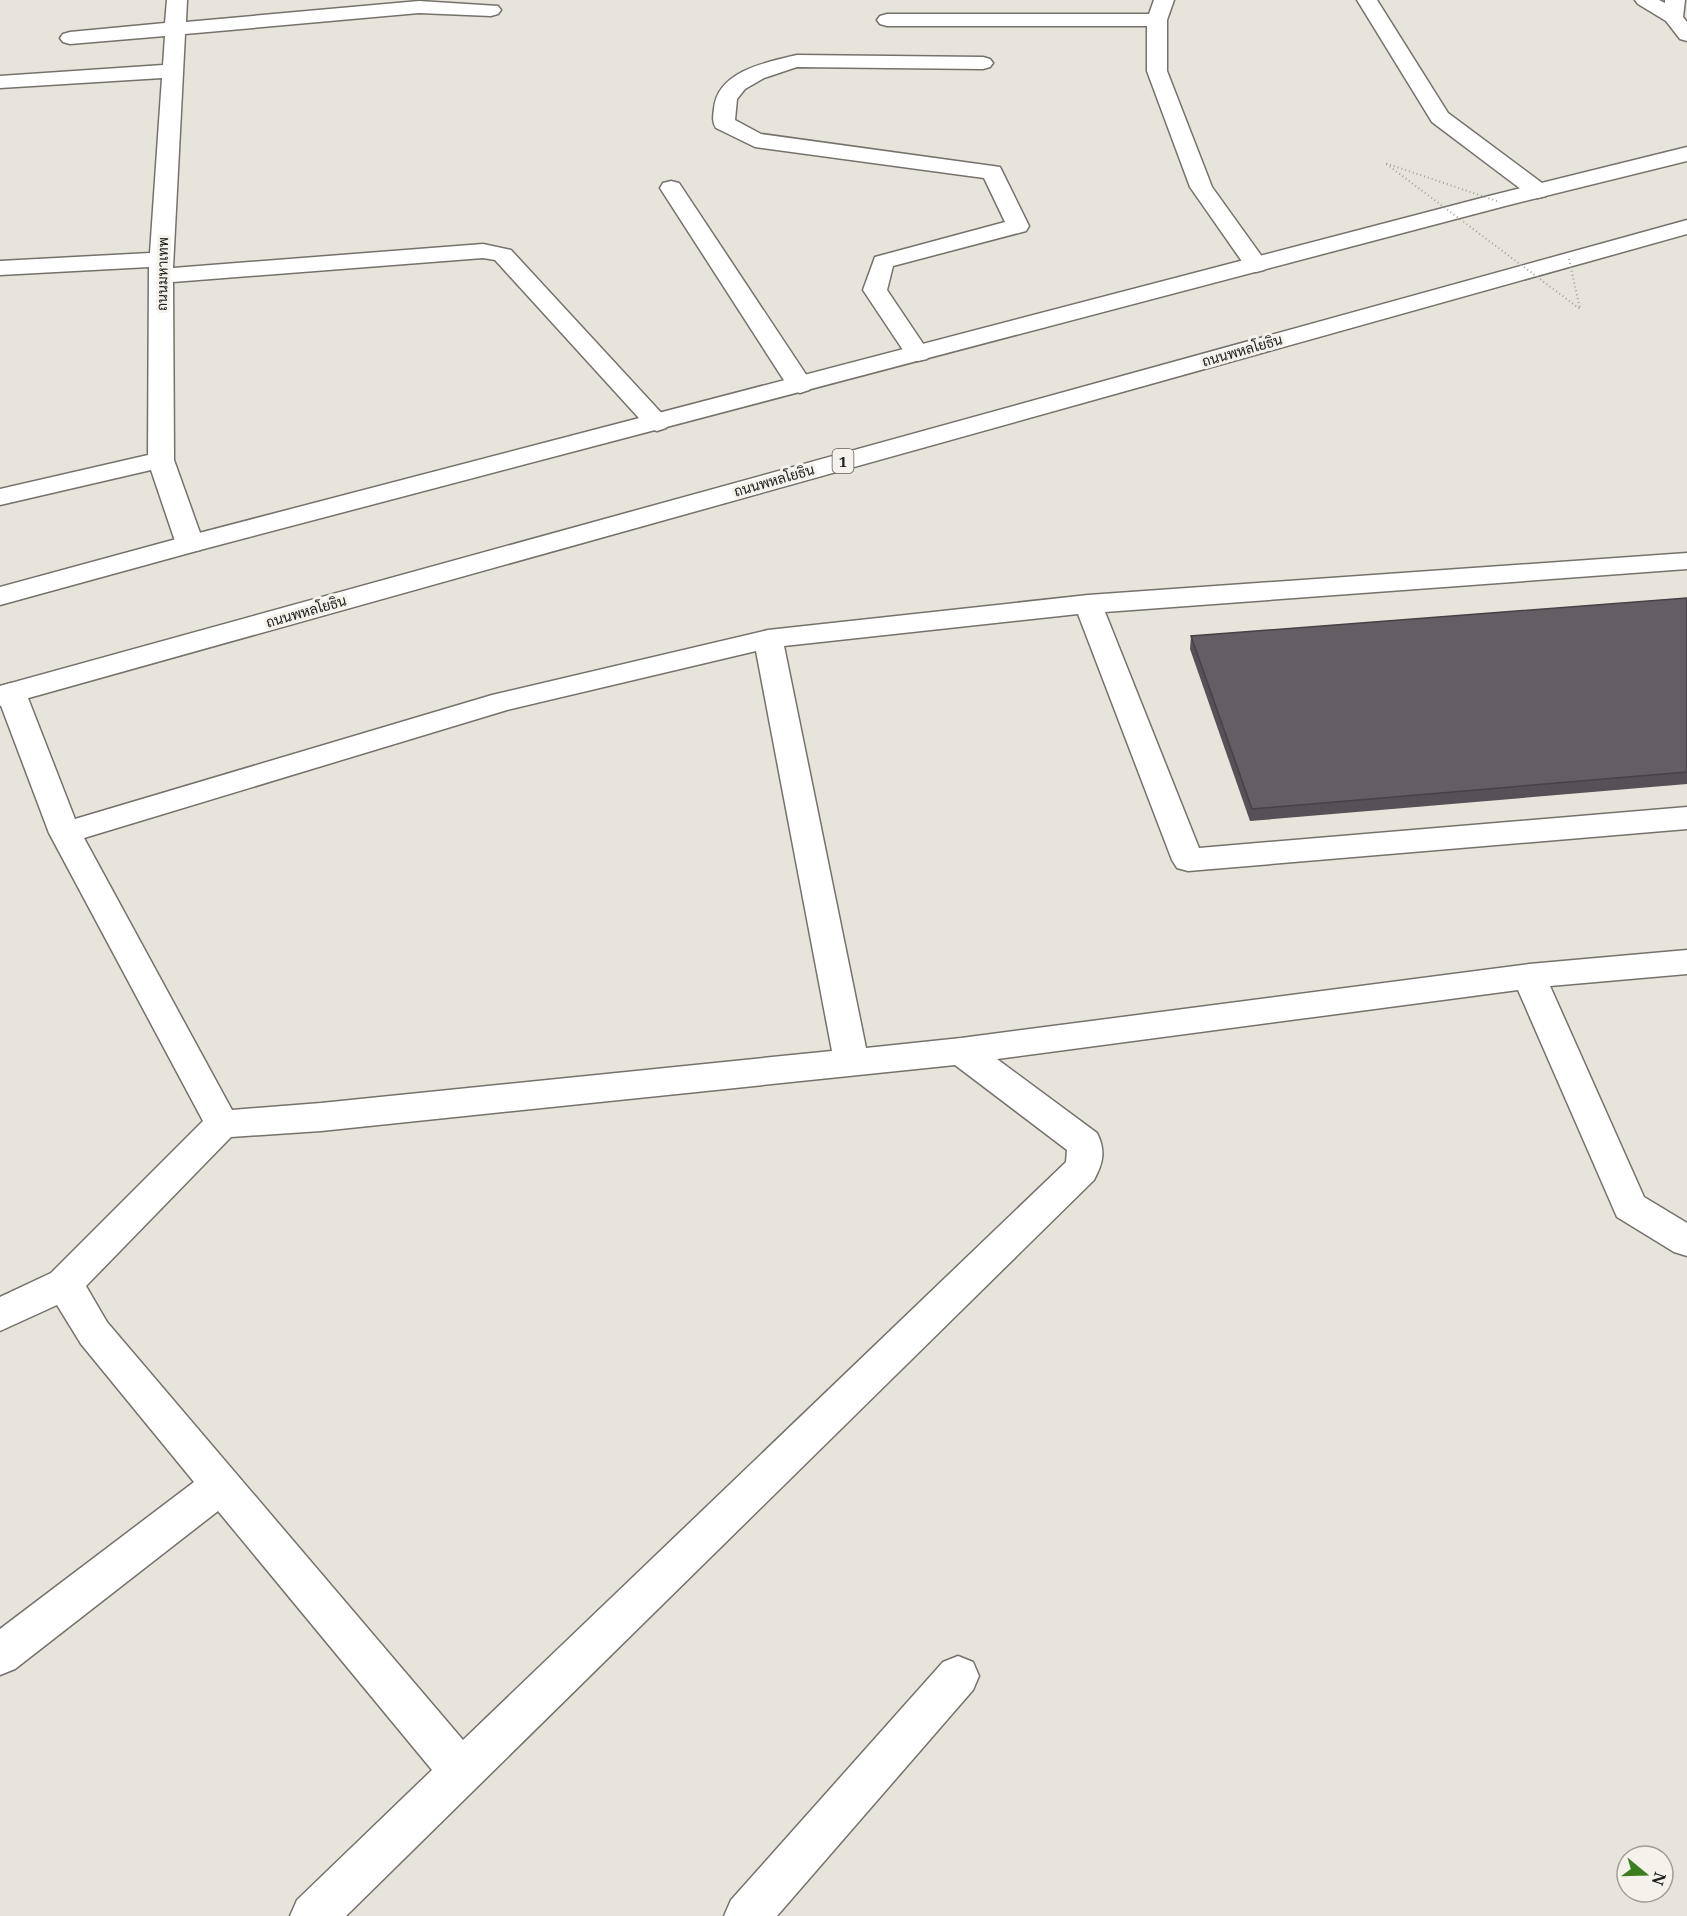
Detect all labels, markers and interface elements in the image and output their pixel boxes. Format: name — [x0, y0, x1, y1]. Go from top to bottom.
street label: ถนนมหาเทพ — [152, 237, 172, 311]
street label: ถนนพหลโยธิน — [1200, 329, 1285, 371]
road number: 1 — [832, 449, 854, 473]
street label: ถนนพหลโยธิน — [732, 459, 817, 501]
street label: ถนนพหลโยธิน — [264, 590, 349, 632]
north arrow — [1615, 1844, 1675, 1904]
text: N — [1647, 1869, 1672, 1889]

